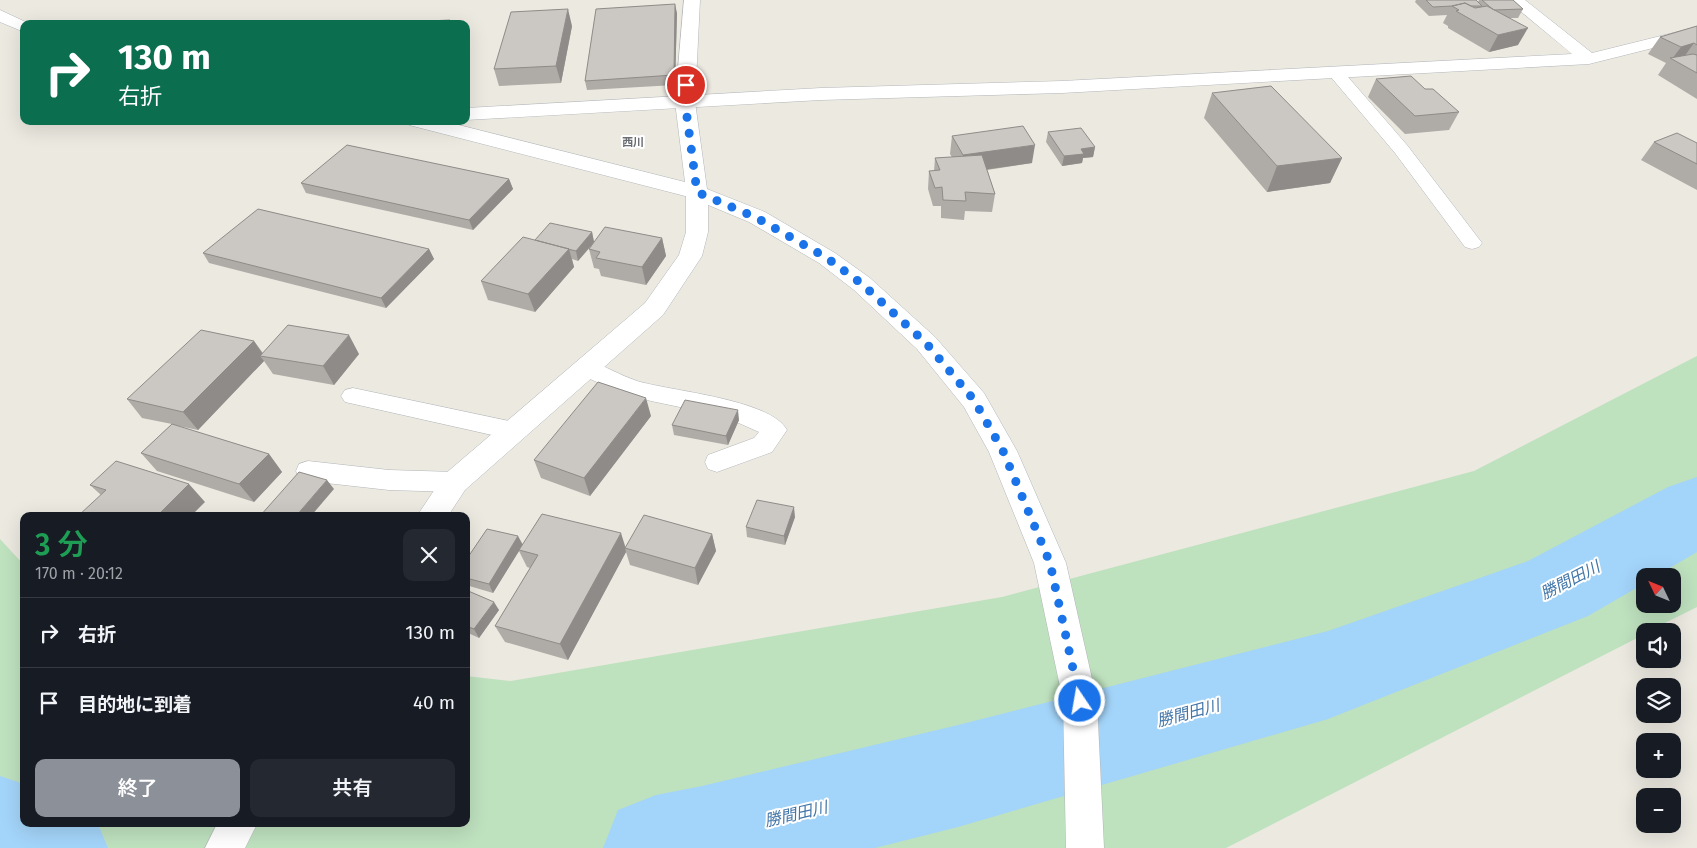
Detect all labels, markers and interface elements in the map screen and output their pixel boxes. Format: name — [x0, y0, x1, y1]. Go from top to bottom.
text: 130 m — [118, 36, 211, 78]
icon: right — [35, 40, 100, 105]
pin — [665, 64, 707, 106]
icon: arrive — [672, 71, 700, 99]
text: 右折 — [118, 83, 162, 110]
district label: 西川 — [622, 136, 644, 149]
text: 3 分 — [35, 527, 88, 563]
button: close — [403, 529, 455, 581]
water label: 勝間田川 — [1537, 556, 1605, 603]
text: 170 m · 20:12 — [35, 564, 123, 583]
north arrow — [1636, 568, 1681, 612]
map controls — [1636, 568, 1681, 833]
icon: right — [35, 619, 63, 647]
text: 130 m — [405, 621, 455, 644]
text: 右折 — [78, 623, 116, 646]
button: sound — [1636, 623, 1681, 668]
position arrow — [1053, 674, 1105, 726]
button: layers — [1636, 678, 1681, 723]
icon: arrive — [35, 689, 63, 717]
text: 40 m — [413, 691, 455, 714]
text: 目的地に到着 — [78, 693, 192, 716]
water label: 勝間田川 — [1155, 695, 1223, 730]
button: + — [1636, 733, 1681, 778]
button: 終了 — [35, 759, 240, 817]
button: 共有 — [250, 759, 455, 817]
button: − — [1636, 788, 1681, 833]
water label: 勝間田川 — [763, 797, 831, 830]

